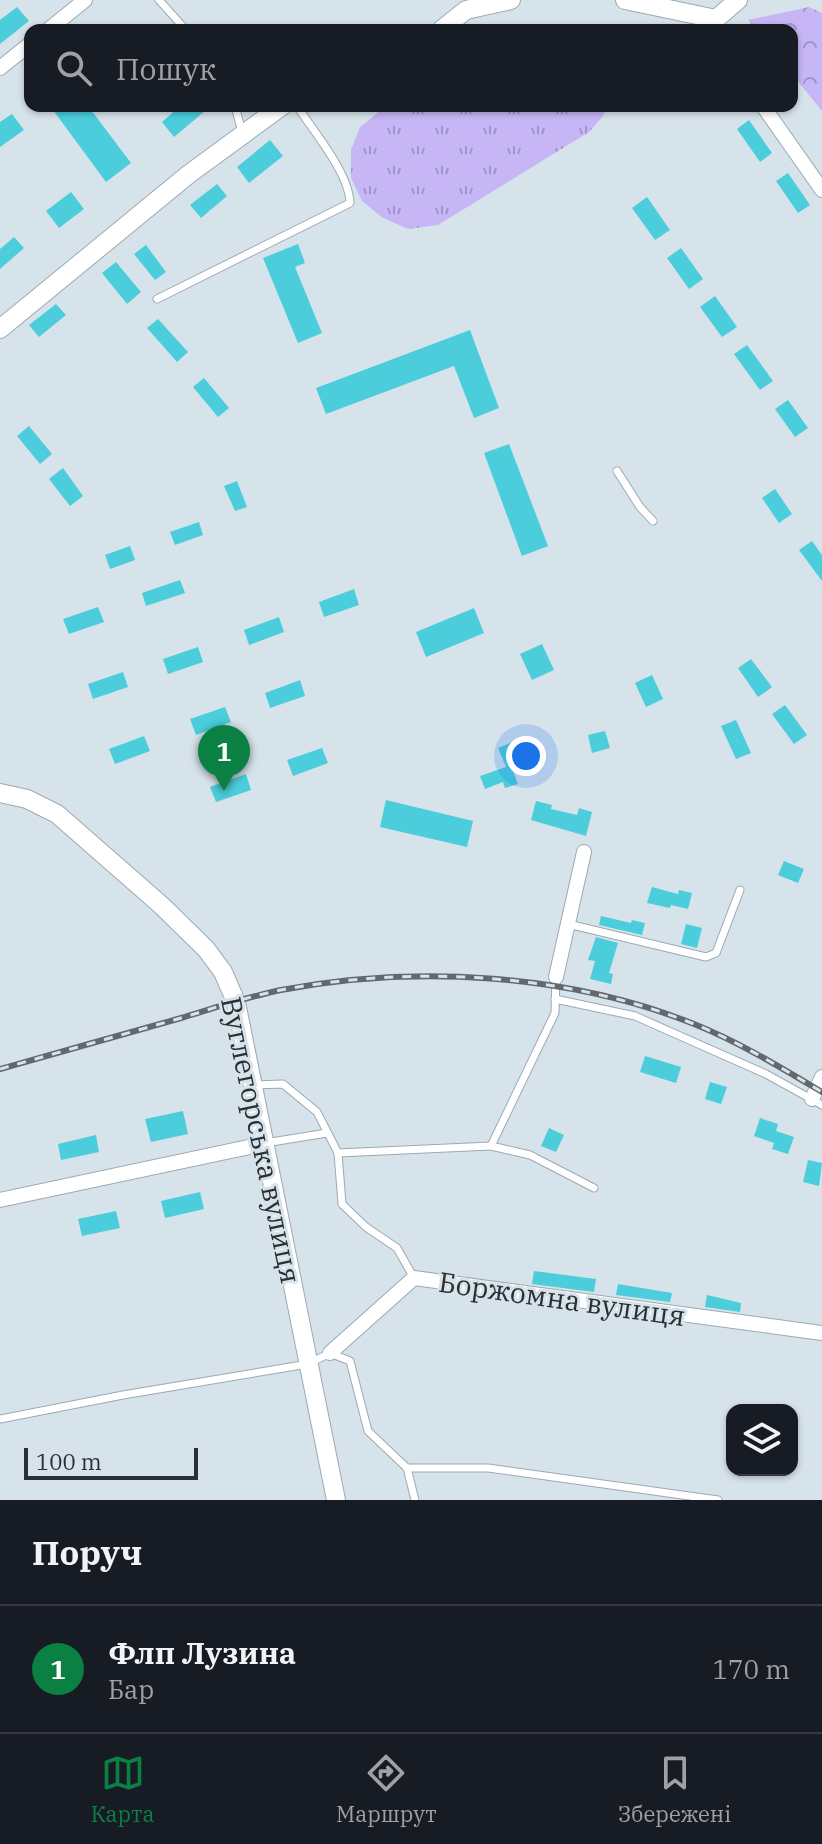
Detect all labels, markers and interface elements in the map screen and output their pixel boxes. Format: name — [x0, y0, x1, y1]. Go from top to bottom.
search box — [24, 24, 798, 112]
icon: search — [52, 46, 96, 90]
text: Пошук — [116, 49, 216, 88]
pin: 1 — [198, 725, 250, 791]
your location — [506, 736, 546, 776]
street label: Вуглегорська вулиця — [213, 993, 310, 1287]
street label: Боржомна вулиця — [436, 1263, 688, 1334]
map controls — [726, 1404, 798, 1476]
button: layers — [726, 1404, 798, 1476]
scale bar — [24, 1444, 198, 1480]
text: 100 m — [36, 1447, 102, 1476]
text: Поруч — [32, 1530, 142, 1574]
text: Флп Лузина — [108, 1633, 296, 1672]
text: 1 — [50, 1652, 66, 1686]
text: 170 m — [712, 1652, 790, 1686]
text: Бар — [108, 1672, 154, 1706]
tab: Карта — [91, 1751, 155, 1828]
tab: Маршрут — [336, 1751, 437, 1828]
tab: Збережені — [618, 1751, 731, 1828]

